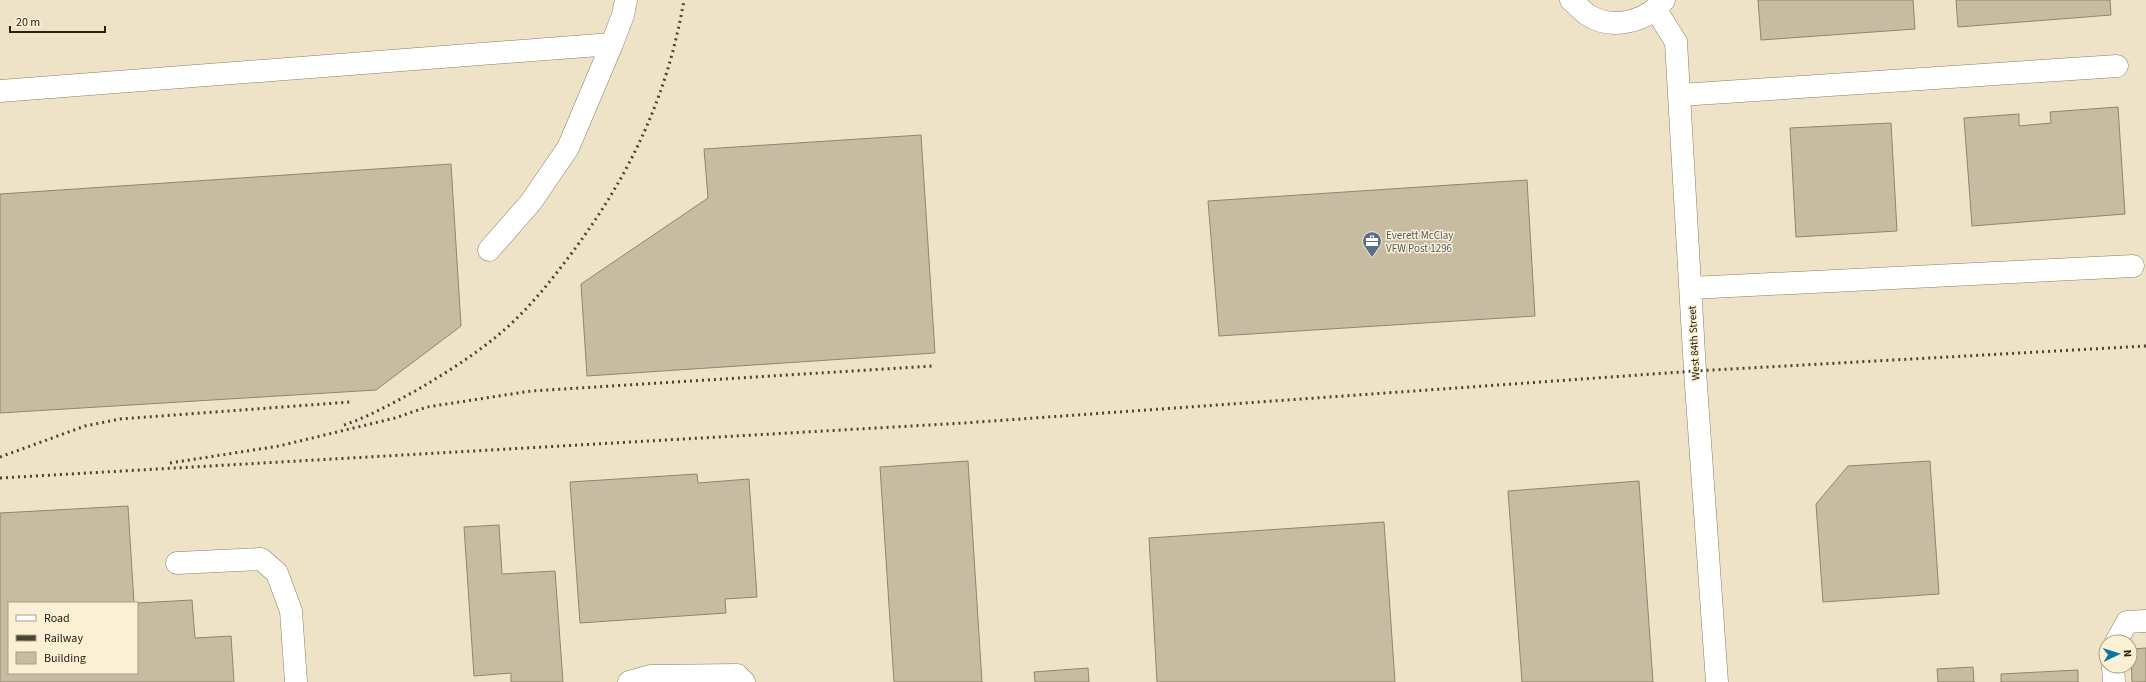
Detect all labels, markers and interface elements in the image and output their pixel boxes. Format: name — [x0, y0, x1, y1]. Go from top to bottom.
scale bar — [10, 8, 105, 34]
text: 20 m — [16, 14, 40, 31]
place label: Everett McClay VFW Post 1296 — [1386, 228, 1454, 256]
office icon: Everett McClay VFW Post 1296 — [1361, 230, 1383, 258]
street label: West 84th Street — [1685, 305, 1703, 381]
legend — [8, 602, 138, 674]
text: Road — [44, 610, 70, 627]
text: Railway — [44, 630, 83, 647]
north arrow — [2098, 634, 2138, 674]
text: N — [2120, 649, 2135, 658]
text: Building — [44, 650, 86, 667]

